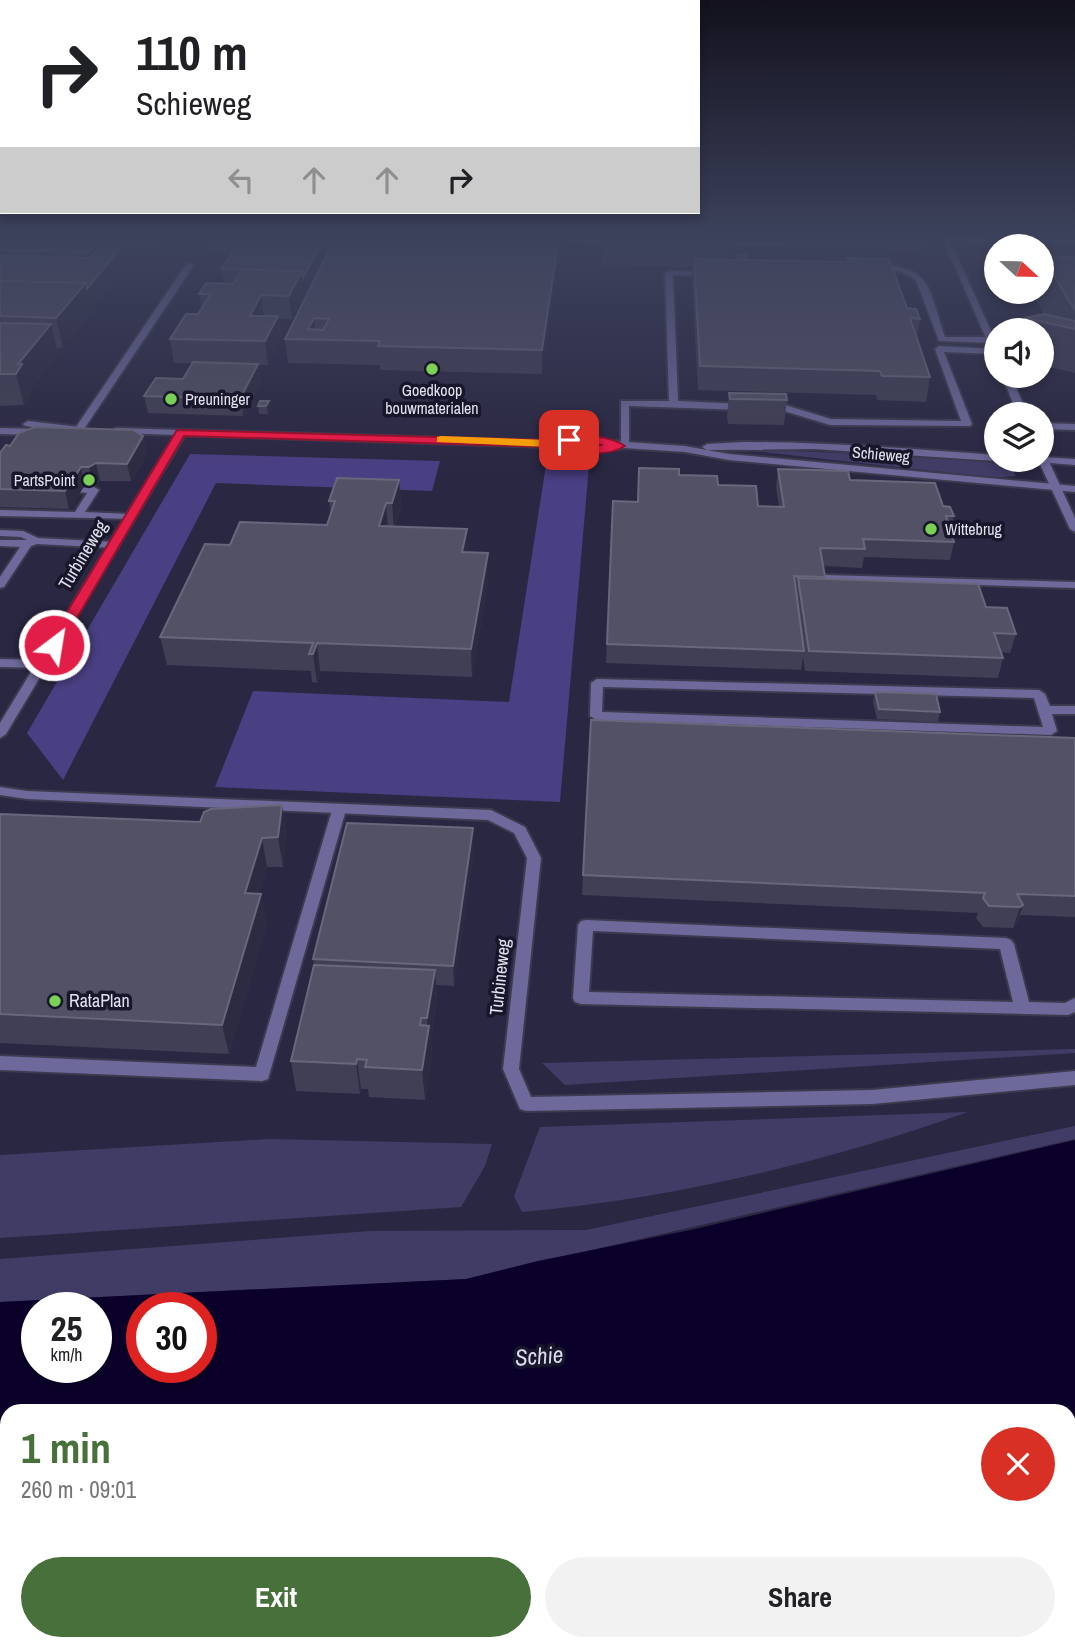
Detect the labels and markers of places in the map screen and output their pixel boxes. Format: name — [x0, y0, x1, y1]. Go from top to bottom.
marker: Goedkoop bouwmaterialen — [424, 361, 440, 377]
place label: Goedkoop bouwmaterialen — [385, 379, 479, 419]
place label: Preuninger — [185, 388, 251, 410]
marker: Preuninger — [163, 391, 179, 407]
pin — [539, 410, 599, 470]
place label: PartsPoint — [14, 469, 75, 491]
marker: PartsPoint — [81, 472, 97, 488]
place label: Wittebrug — [945, 518, 1003, 540]
marker: Wittebrug — [923, 521, 939, 537]
place label: RataPlan — [69, 988, 130, 1013]
marker: RataPlan — [47, 993, 63, 1009]

